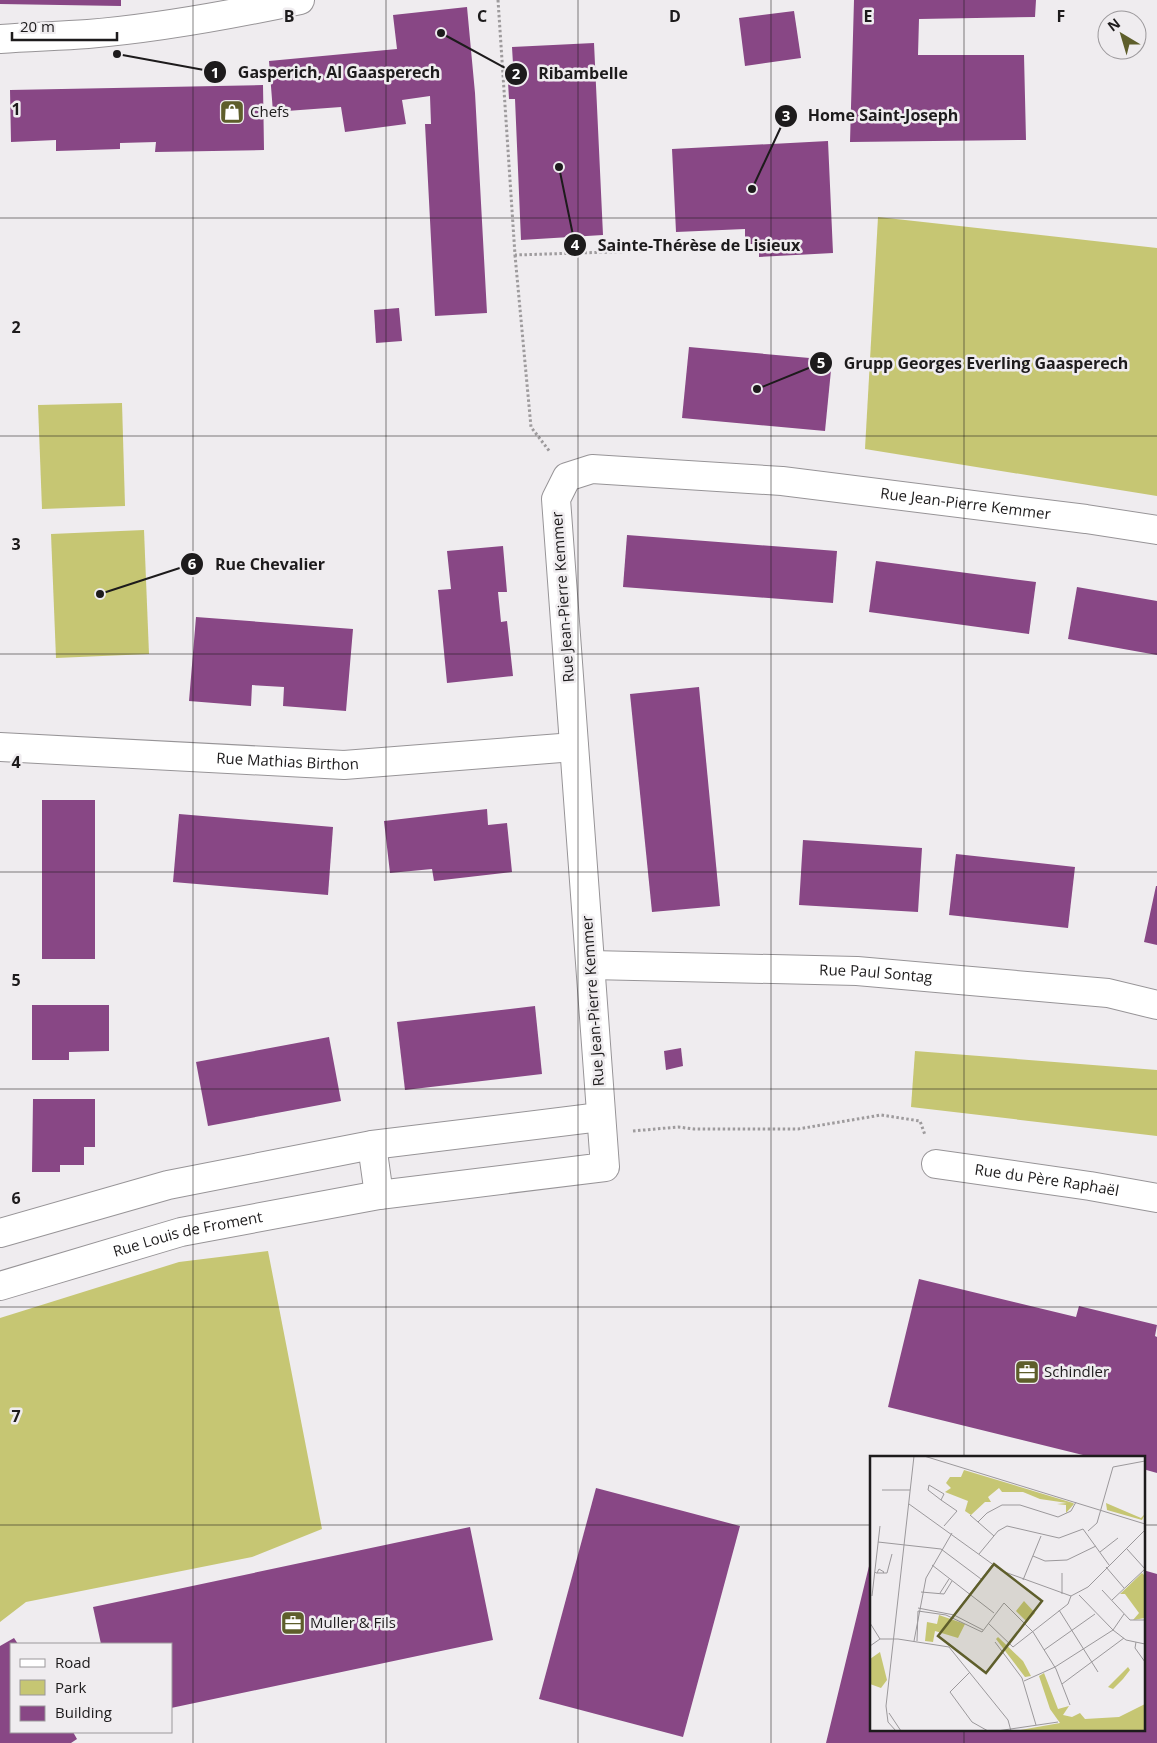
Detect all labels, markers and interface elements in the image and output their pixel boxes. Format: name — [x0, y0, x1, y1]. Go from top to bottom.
text: B — [284, 5, 294, 27]
text: C — [477, 5, 487, 27]
text: D — [669, 5, 681, 27]
text: E — [864, 5, 873, 27]
text: F — [1057, 5, 1065, 27]
scale bar — [12, 10, 118, 42]
north arrow — [1097, 10, 1147, 60]
text: N — [1103, 13, 1124, 35]
text: 20 m — [20, 16, 55, 36]
callout: Gasperich, Al Gaasperech — [203, 57, 450, 88]
callout: Ribambelle — [503, 58, 638, 89]
text: Gasperich, Al Gaasperech — [238, 61, 440, 83]
text: 1 — [211, 62, 219, 82]
text: Ribambelle — [538, 62, 628, 84]
text: 2 — [512, 63, 521, 83]
text: 1 — [11, 98, 21, 120]
shop icon: Chefs — [219, 99, 245, 125]
callout: Home Saint-Joseph — [773, 100, 969, 131]
place label: Chefs — [250, 101, 289, 121]
text: Home Saint-Joseph — [808, 104, 958, 126]
text: 3 — [782, 105, 790, 125]
callout: Sainte-Thérèse de Lisieux — [563, 230, 811, 261]
text: 4 — [571, 234, 580, 254]
text: Sainte-Thérèse de Lisieux — [598, 234, 801, 256]
text: 2 — [11, 316, 21, 338]
callout: Grupp Georges Everling Gaasperech — [808, 348, 1138, 379]
text: 5 — [817, 352, 825, 372]
text: Grupp Georges Everling Gaasperech — [844, 352, 1128, 374]
street label: Rue Jean-Pierre Kemmer — [879, 482, 1052, 524]
street label: Rue Jean-Pierre Kemmer — [546, 511, 578, 683]
text: 3 — [11, 533, 21, 555]
callout: Rue Chevalier — [180, 549, 335, 580]
text: 6 — [188, 553, 197, 573]
text: Rue Chevalier — [215, 553, 325, 575]
street label: Rue Mathias Birthon — [216, 747, 360, 774]
text: 4 — [11, 751, 21, 773]
street label: Rue Jean-Pierre Kemmer — [576, 915, 608, 1087]
street label: Rue Paul Sontag — [819, 959, 933, 987]
text: 5 — [11, 969, 21, 991]
street label: Rue du Père Raphaël — [974, 1159, 1121, 1200]
text: 6 — [11, 1187, 21, 1209]
street label: Rue Louis de Froment — [110, 1206, 264, 1261]
office icon: Schindler — [1014, 1359, 1040, 1385]
place label: Schindler — [1044, 1361, 1109, 1381]
text: 7 — [11, 1405, 21, 1427]
inset map — [870, 1456, 1144, 1730]
office icon: Muller & Fils — [280, 1610, 306, 1636]
place label: Muller & Fils — [310, 1612, 396, 1632]
legend — [10, 1643, 172, 1733]
text: Road — [55, 1652, 91, 1672]
text: Park — [55, 1677, 86, 1697]
text: Building — [55, 1702, 112, 1722]

